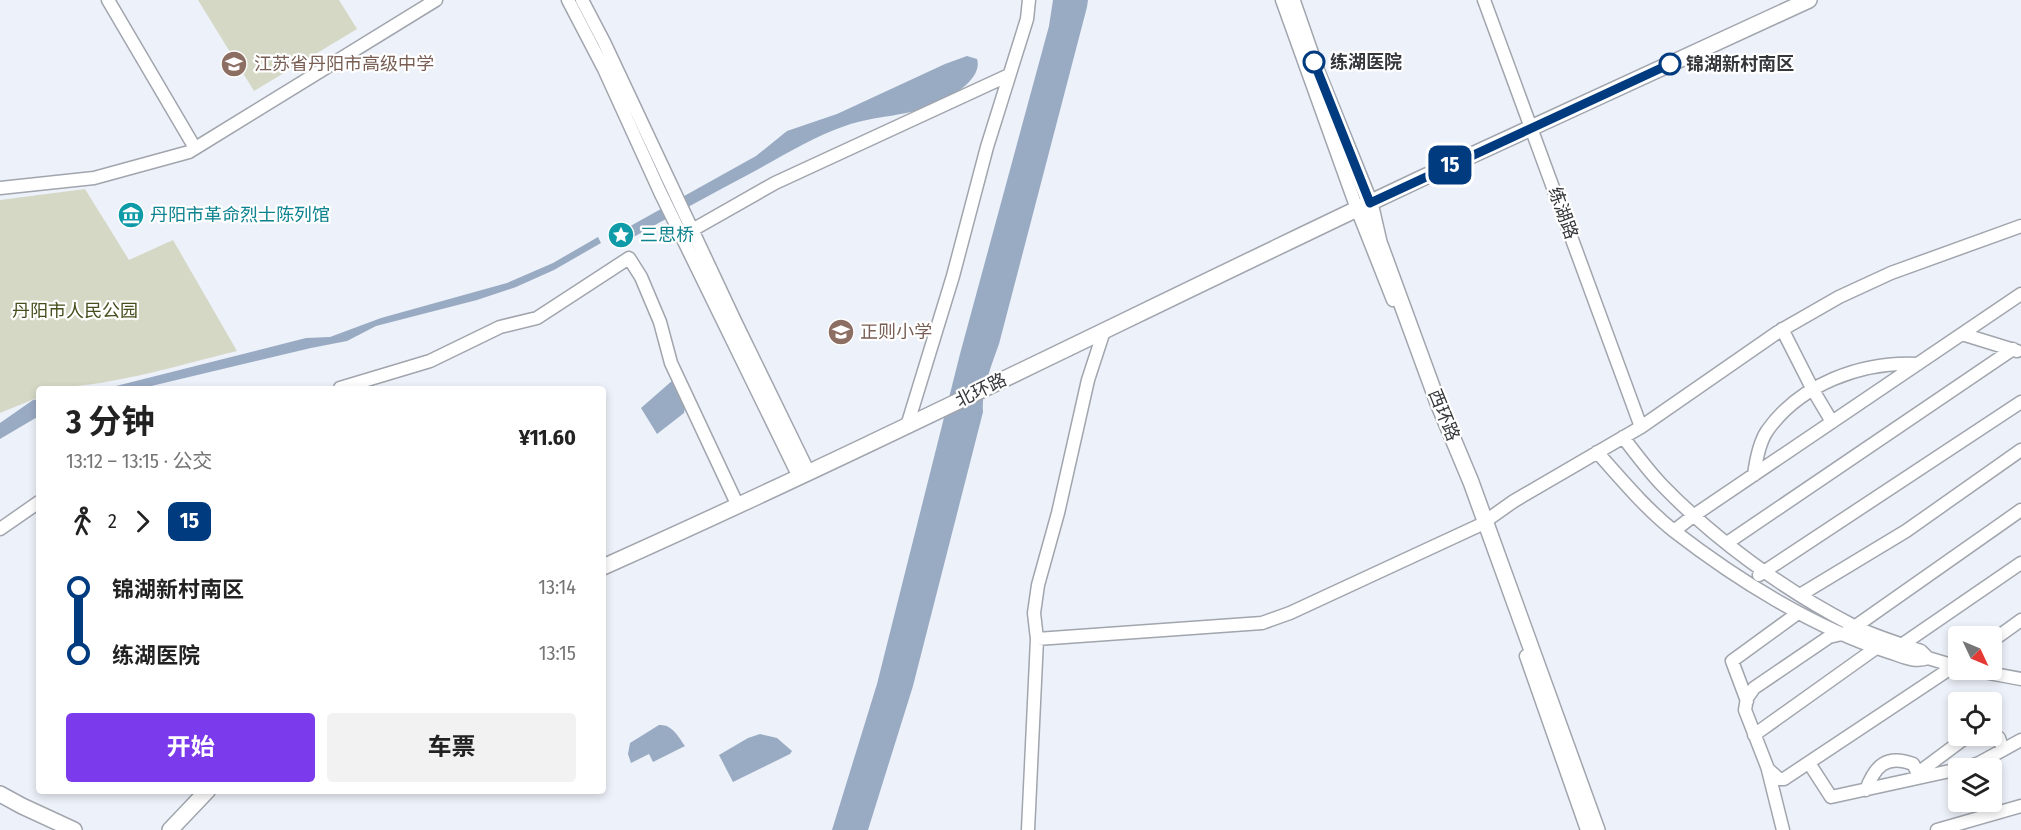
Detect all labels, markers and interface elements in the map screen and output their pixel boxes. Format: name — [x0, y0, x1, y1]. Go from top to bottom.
school or university icon: 江苏省丹阳市高级中学 — [219, 49, 249, 79]
marker: 练湖医院 — [1303, 51, 1325, 73]
place label: 练湖医院 — [1330, 51, 1402, 73]
place label: 江苏省丹阳市高级中学 — [254, 53, 434, 75]
marker: 锦湖新村南区 — [1659, 53, 1681, 75]
place label: 锦湖新村南区 — [1686, 53, 1794, 75]
line badge: 15 — [1423, 146, 1477, 184]
text: 15 — [1440, 152, 1460, 178]
street label: 练湖路 — [1543, 184, 1583, 242]
museum icon: 丹阳市革命烈士陈列馆 — [116, 200, 146, 230]
place label: 丹阳市革命烈士陈列馆 — [150, 204, 330, 226]
place icon: 三思桥 — [606, 220, 636, 250]
place label: 三思桥 — [640, 224, 694, 246]
park label: 丹阳市人民公园 — [12, 300, 138, 322]
school or university icon: 正则小学 — [826, 317, 856, 347]
place label: 正则小学 — [860, 321, 932, 343]
street label: 北环路 — [952, 368, 1010, 412]
street label: 西环路 — [1424, 386, 1464, 444]
text: 3 分钟 — [66, 402, 154, 442]
text: ¥11.60 — [519, 424, 576, 451]
text: 13:12 – 13:15 · 公交 — [66, 449, 213, 473]
icon: walk — [66, 505, 99, 538]
icon: forward — [126, 505, 159, 538]
text: 15 — [180, 508, 199, 534]
text: 2 — [108, 509, 117, 533]
text: 13:14 — [538, 575, 576, 599]
text: 锦湖新村南区 — [112, 576, 244, 603]
north arrow — [1948, 626, 2002, 680]
map controls — [1948, 626, 2002, 812]
text: 13:15 — [539, 641, 576, 665]
text: 练湖医院 — [112, 642, 200, 669]
button: locate — [1948, 692, 2002, 746]
button: 开始 — [66, 713, 315, 782]
button: 车票 — [327, 713, 576, 782]
button: layers — [1948, 758, 2002, 812]

